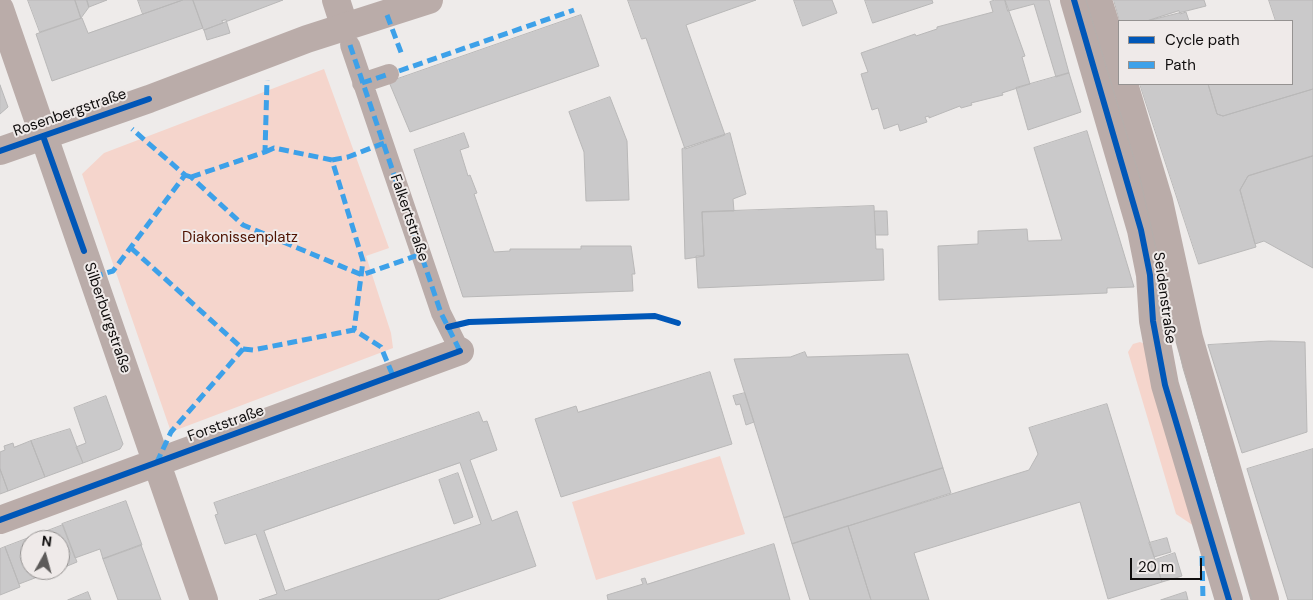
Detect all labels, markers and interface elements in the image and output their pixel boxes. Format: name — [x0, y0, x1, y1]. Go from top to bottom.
legend — [1118, 20, 1293, 85]
text: Cycle path — [1165, 30, 1240, 50]
text: Path — [1165, 55, 1196, 75]
street label: Rosenbergstraße — [11, 85, 129, 141]
street label: Falkertstraße — [386, 172, 432, 264]
park label: Diakonissenplatz — [182, 229, 298, 247]
street label: Seidenstraße — [1149, 251, 1179, 345]
street label: Silberburgstraße — [80, 260, 134, 376]
street label: Forststraße — [185, 402, 267, 446]
north arrow — [20, 530, 70, 580]
text: N — [41, 532, 53, 551]
scale bar — [1133, 548, 1206, 580]
text: 20 m — [1138, 557, 1174, 577]

